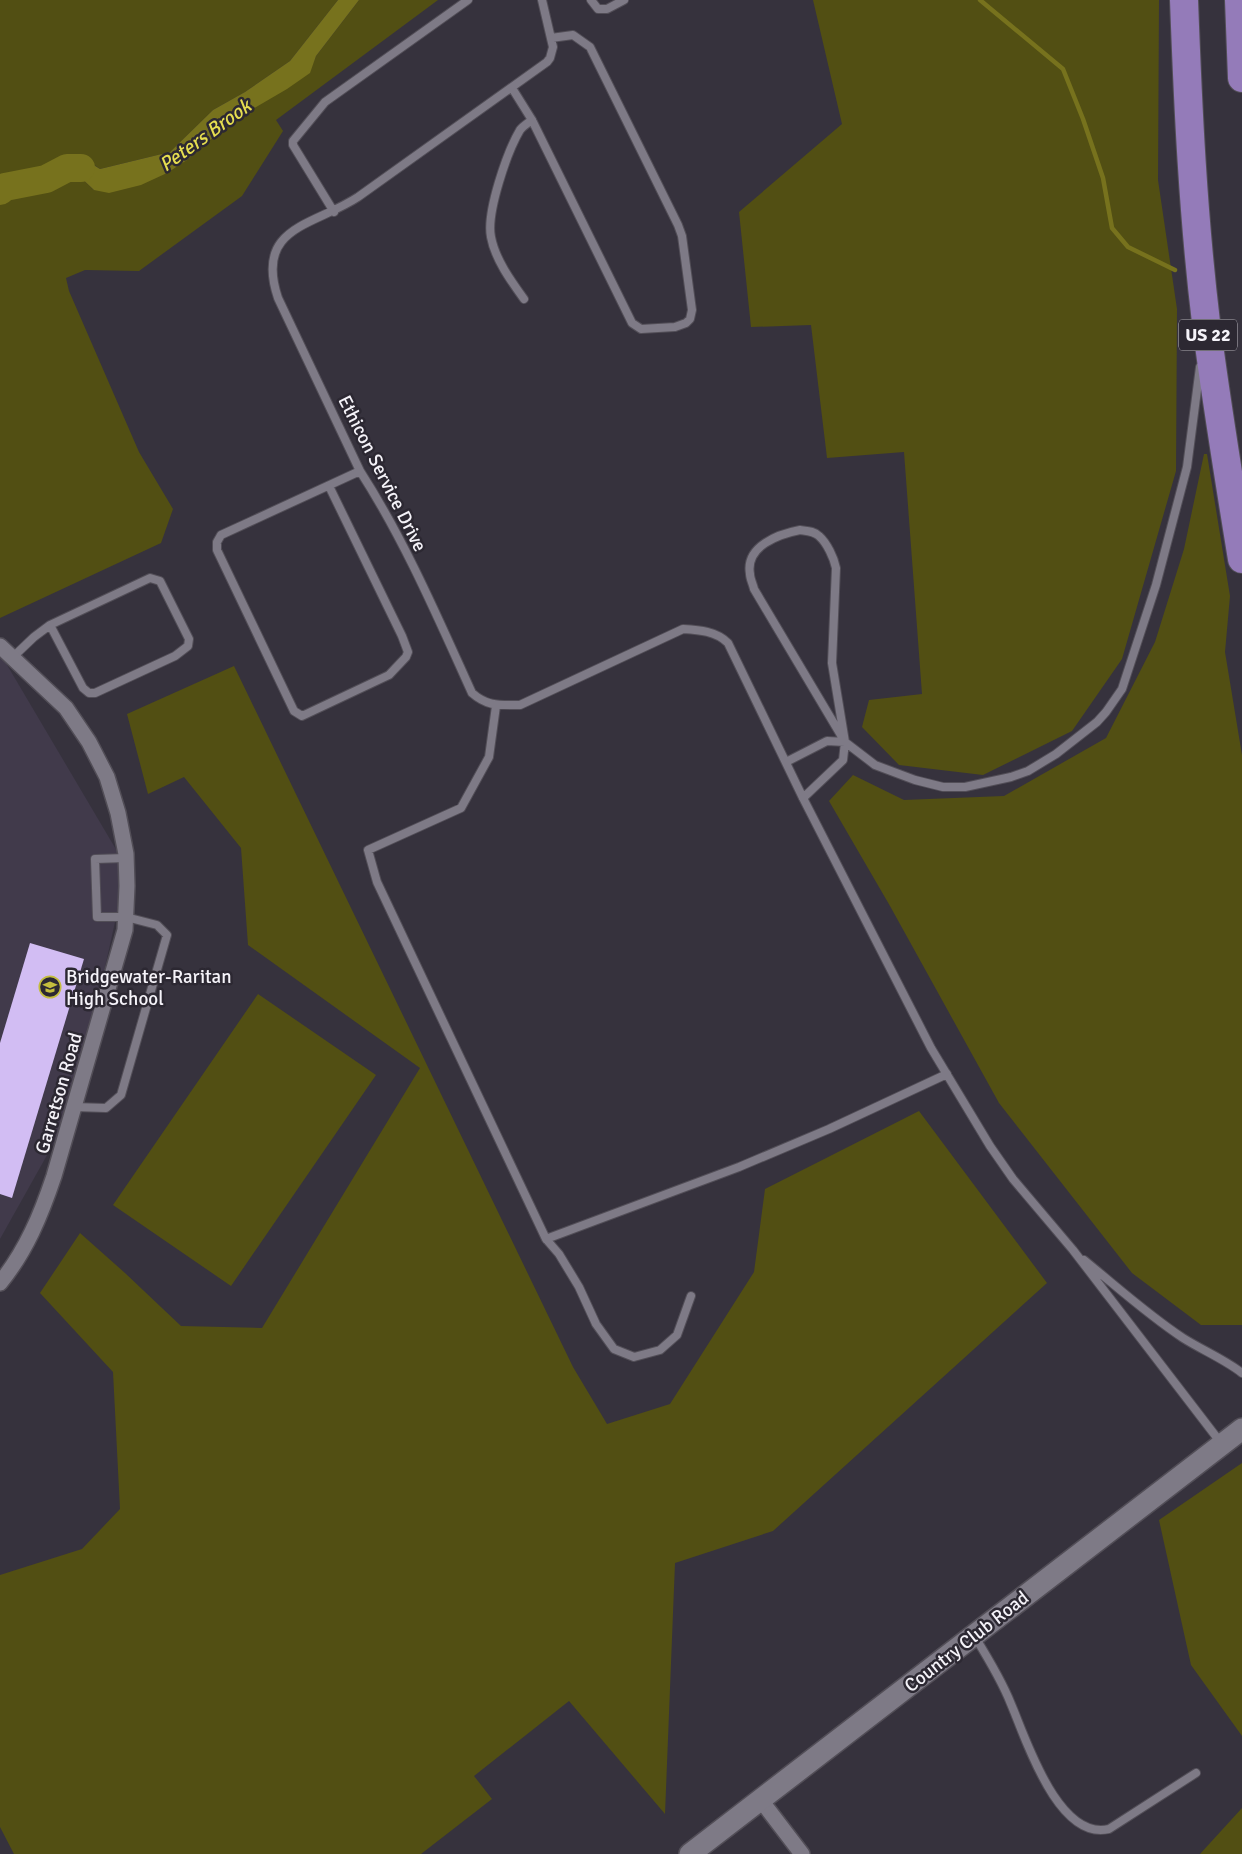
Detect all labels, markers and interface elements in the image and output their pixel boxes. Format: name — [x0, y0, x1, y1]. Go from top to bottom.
water label: Peters Brook — [154, 92, 258, 177]
road number: US 22 — [1179, 320, 1237, 350]
street label: Ethicon Service Drive — [332, 391, 432, 556]
place label: Bridgewater-Raritan High School — [66, 965, 232, 1011]
school or university icon: Bridgewater-Raritan High School — [38, 975, 62, 999]
street label: Garretson Road — [30, 1030, 88, 1157]
street label: Country Club Road — [900, 1586, 1034, 1698]

